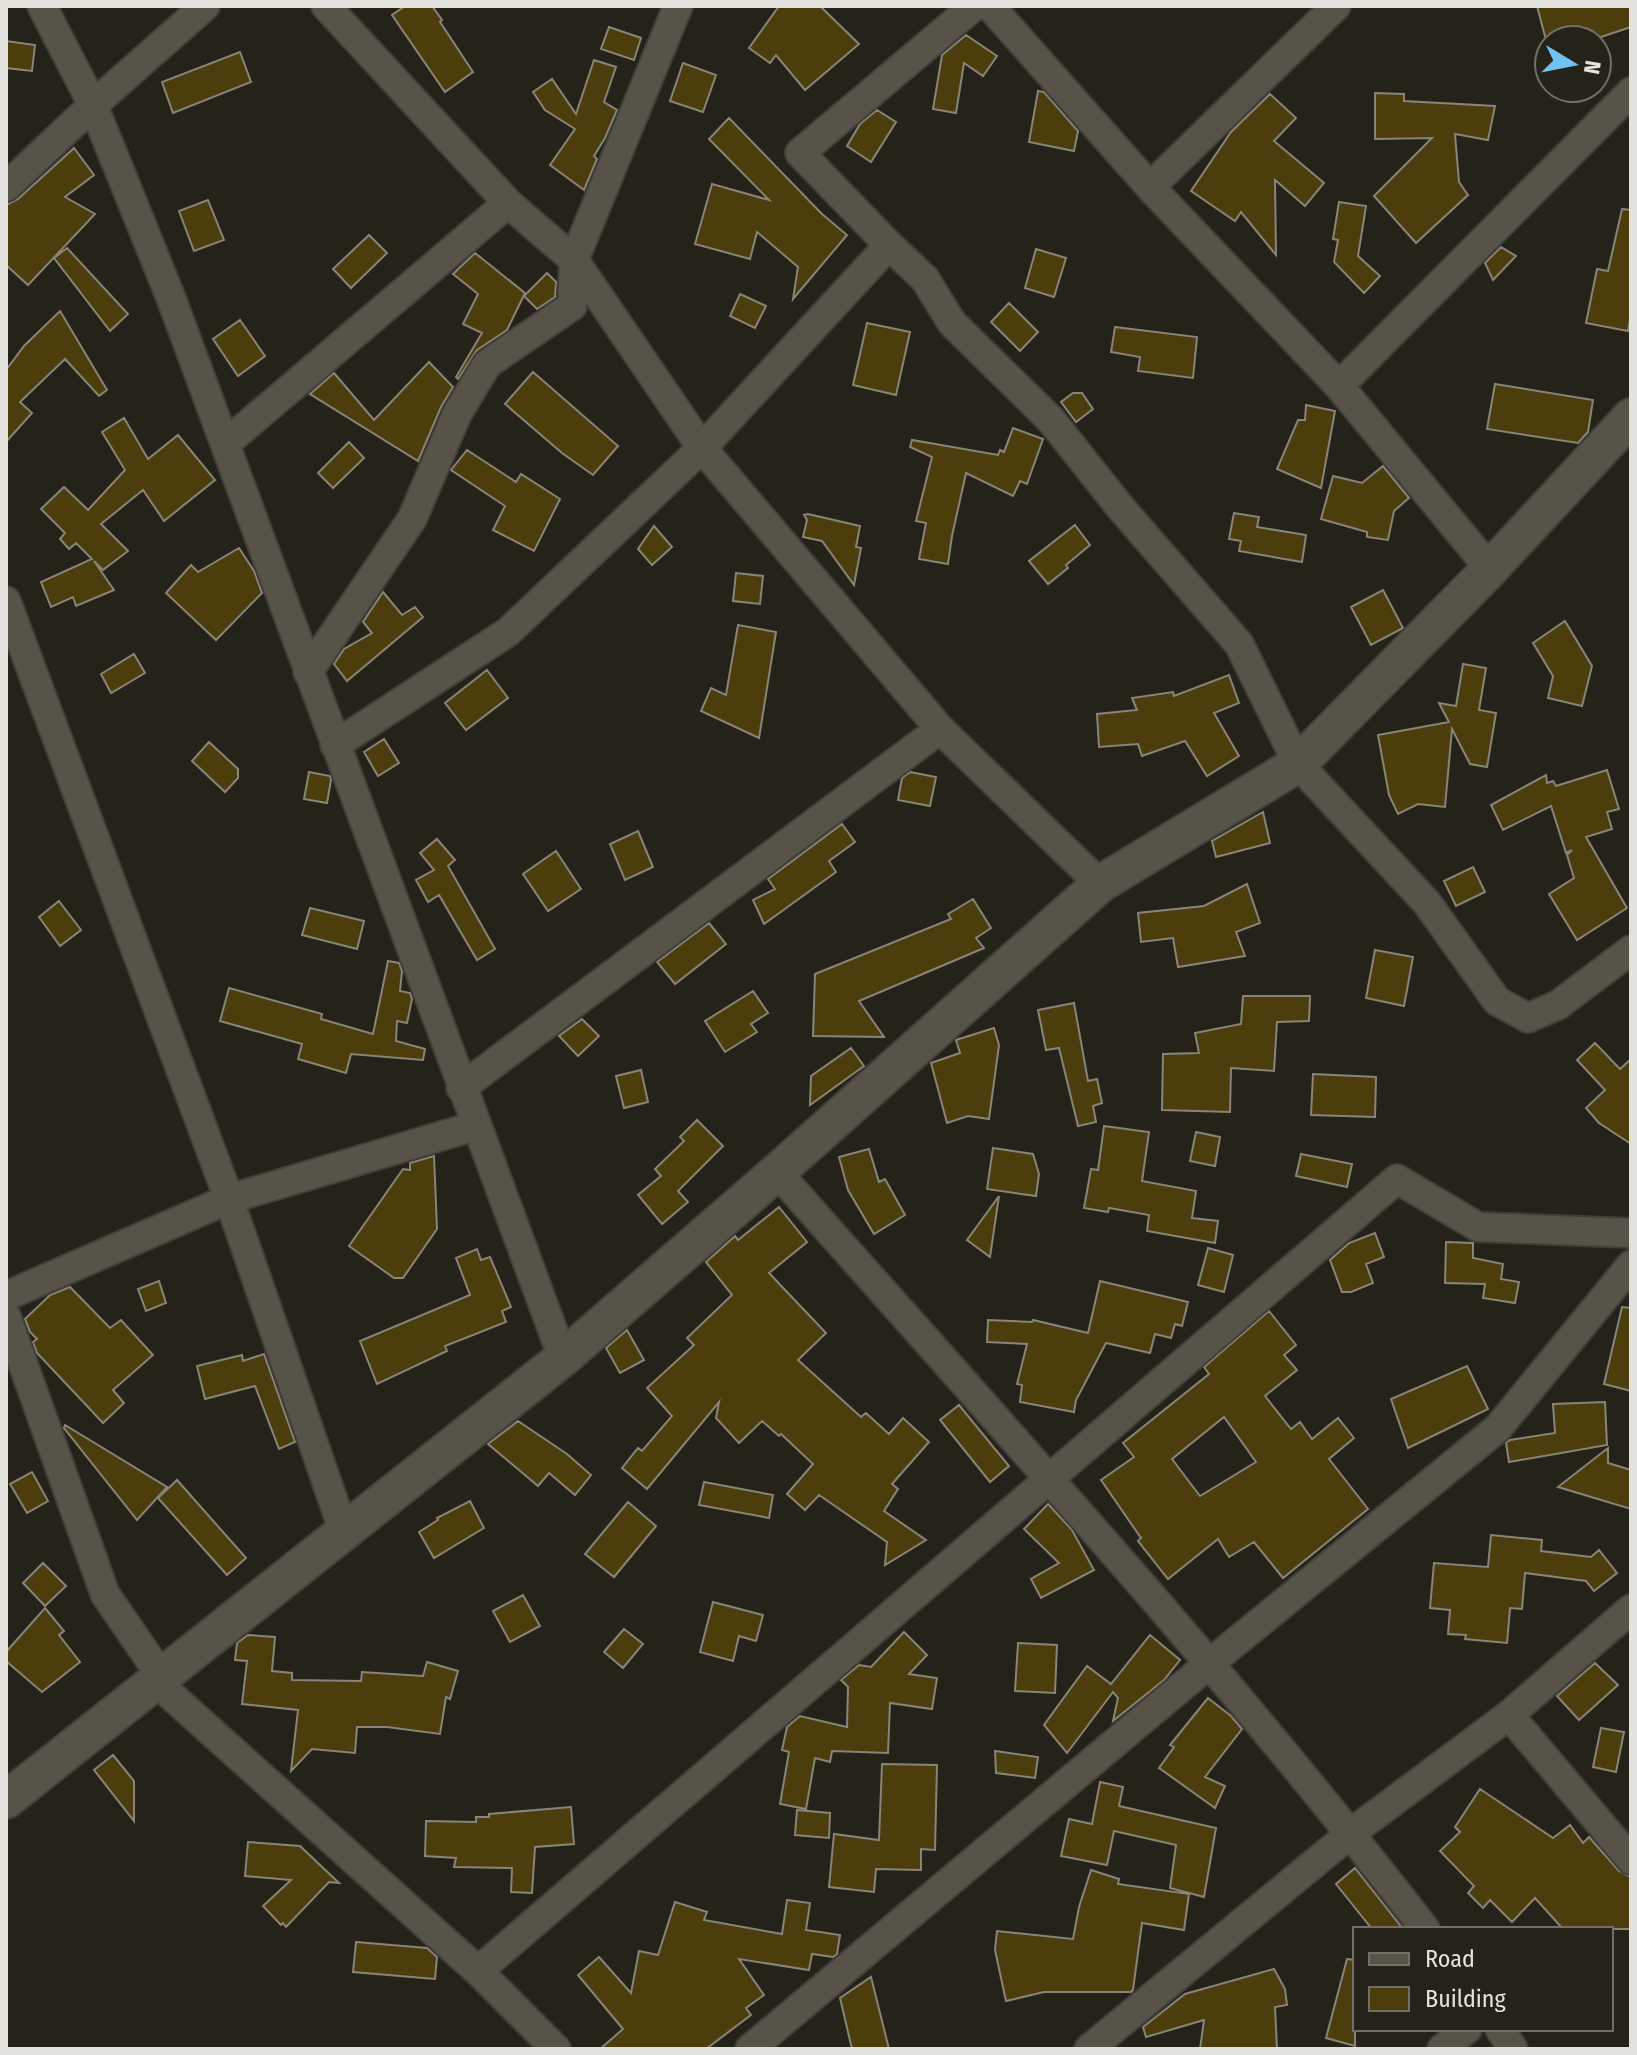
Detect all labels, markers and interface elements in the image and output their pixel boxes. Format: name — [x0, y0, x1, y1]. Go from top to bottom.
north arrow — [1533, 24, 1613, 104]
text: N — [1578, 59, 1607, 76]
legend — [1353, 1927, 1613, 2031]
text: Road — [1425, 1945, 1475, 1973]
text: Building — [1425, 1985, 1507, 2013]

